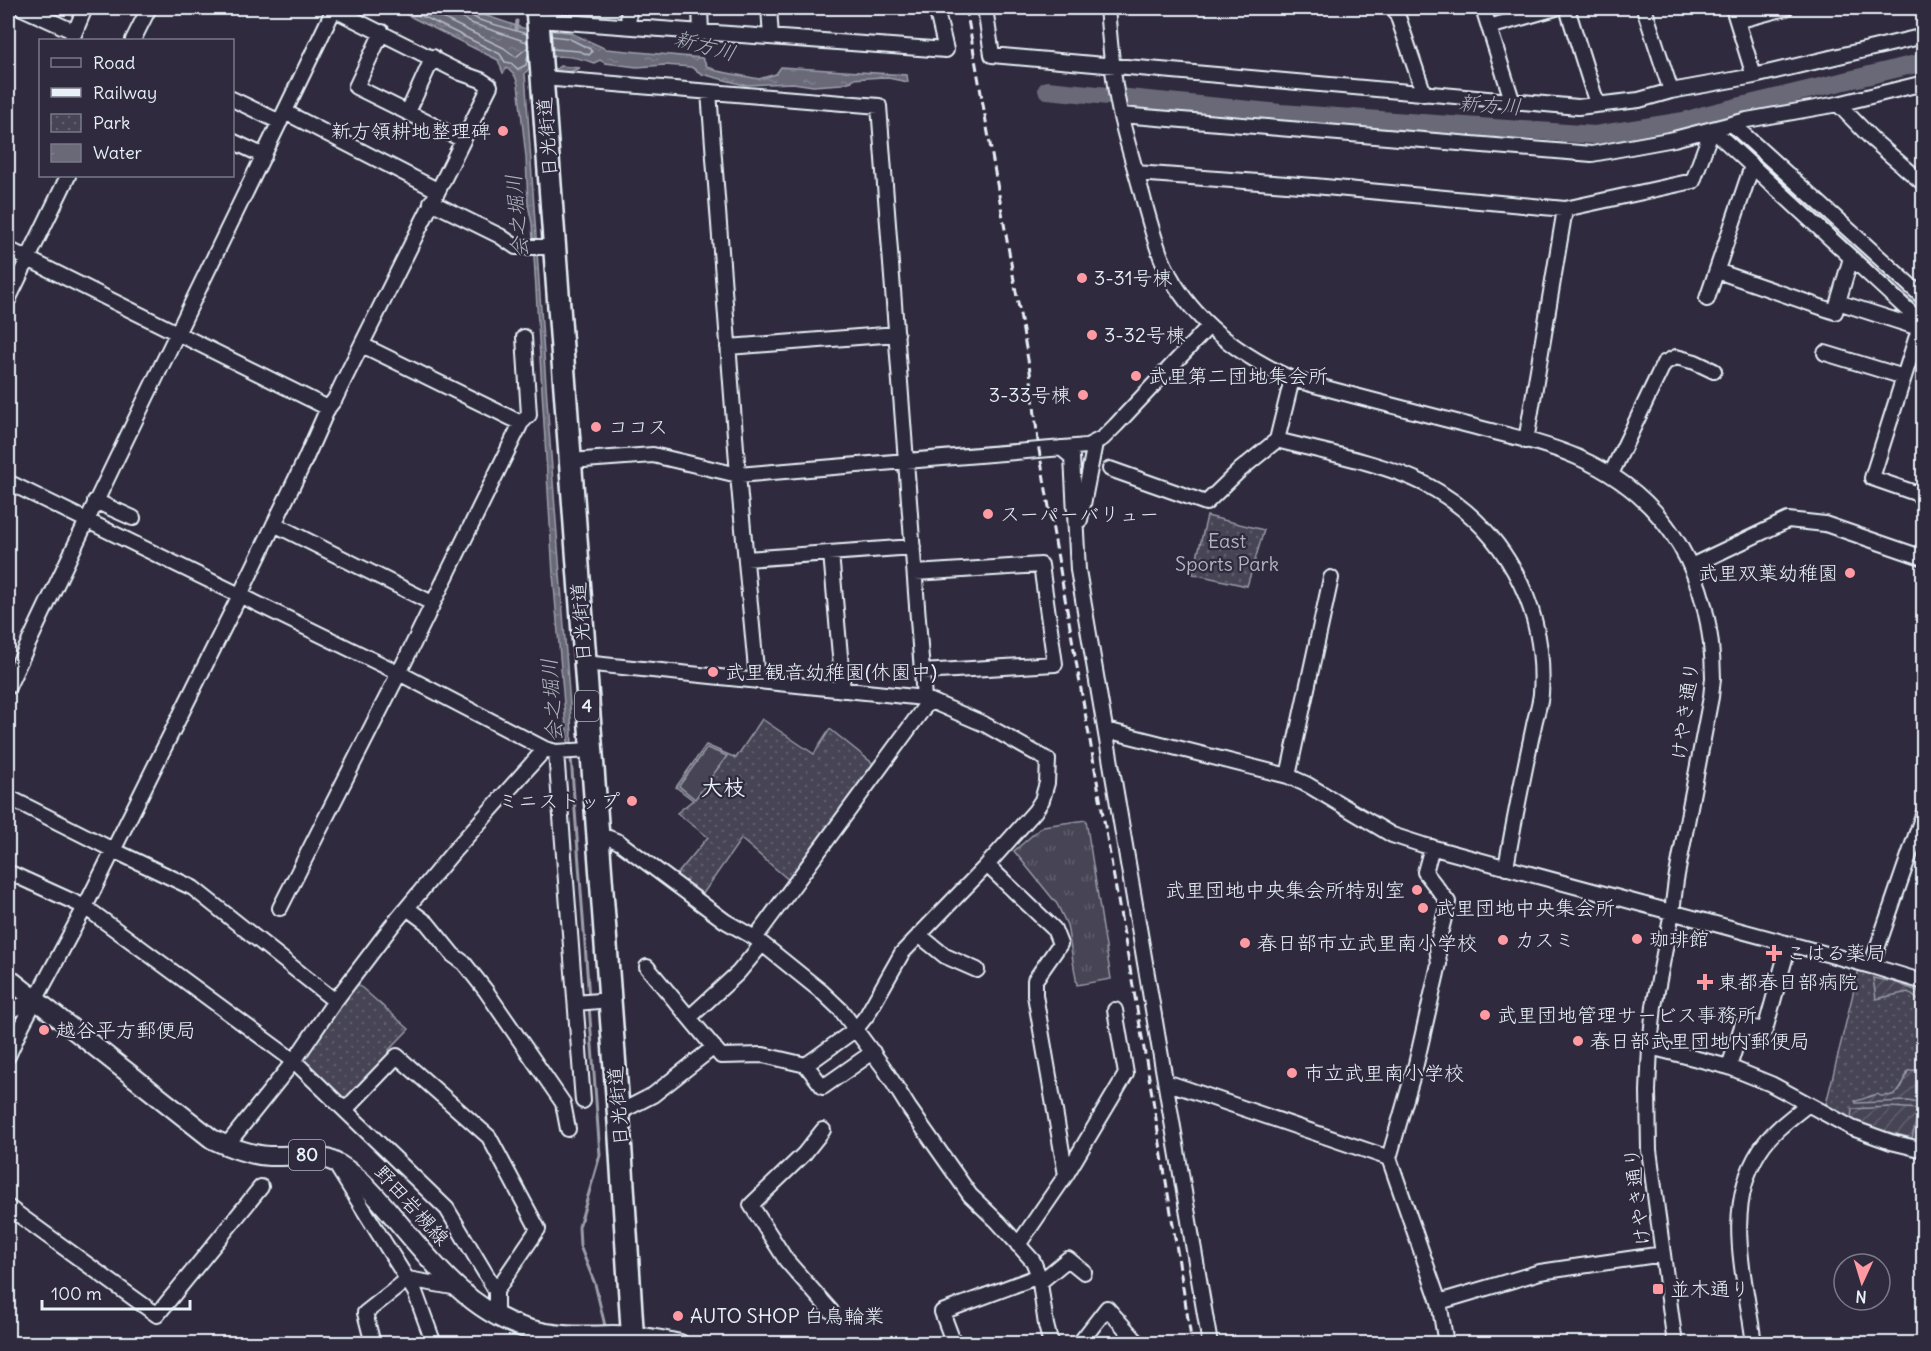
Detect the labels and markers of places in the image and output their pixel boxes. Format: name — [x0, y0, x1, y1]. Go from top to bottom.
place label: 新方領耕地整理碑 — [331, 118, 491, 143]
marker: 新方領耕地整理碑 — [496, 124, 510, 138]
place label: 3-31号棟 — [1094, 265, 1173, 290]
marker: 3-31号棟 — [1075, 271, 1089, 285]
place label: 3-32号棟 — [1104, 322, 1186, 347]
marker: 3-32号棟 — [1085, 328, 1099, 342]
place label: 武里第二団地集会所 — [1148, 363, 1328, 388]
marker: 武里第二団地集会所 — [1129, 369, 1143, 383]
place label: 3-33号棟 — [989, 382, 1071, 407]
marker: 3-33号棟 — [1076, 388, 1090, 402]
place label: ココス — [608, 414, 668, 439]
marker: ココス — [589, 420, 603, 434]
place label: スーパーバリュー — [1000, 501, 1159, 526]
marker: スーパーバリュー — [981, 507, 995, 521]
place label: 武里双葉幼稚園 — [1698, 560, 1838, 585]
marker: 武里双葉幼稚園 — [1843, 566, 1857, 580]
place label: 武里観音幼稚園(休園中) — [725, 659, 937, 684]
marker: 武里観音幼稚園(休園中) — [706, 665, 720, 679]
place label: ミニストップ — [498, 788, 620, 813]
marker: ミニストップ — [625, 794, 639, 808]
place label: 武里団地中央集会所特別室 — [1165, 877, 1405, 902]
marker: 武里団地中央集会所特別室 — [1410, 883, 1424, 897]
place label: 武里団地中央集会所 — [1435, 895, 1615, 920]
marker: 武里団地中央集会所 — [1416, 901, 1430, 915]
place label: 珈琲館 — [1649, 926, 1709, 951]
place label: カスミ — [1515, 927, 1575, 952]
place label: 春日部市立武里南小学校 — [1257, 930, 1477, 955]
marker: 珈琲館 — [1630, 932, 1644, 946]
marker: カスミ — [1496, 933, 1510, 947]
marker: 春日部市立武里南小学校 — [1238, 936, 1252, 950]
place label: こはる薬局 — [1786, 940, 1886, 965]
marker: こはる薬局 — [1767, 946, 1781, 960]
place label: 東都春日部病院 — [1718, 969, 1858, 994]
marker: 東都春日部病院 — [1696, 973, 1714, 991]
place label: 武里団地管理サービス事務所 — [1497, 1002, 1757, 1027]
marker: 武里団地管理サービス事務所 — [1478, 1008, 1492, 1022]
place label: 越谷平方郵便局 — [56, 1017, 196, 1042]
marker: 越谷平方郵便局 — [37, 1023, 51, 1037]
place label: 春日部武里団地内郵便局 — [1590, 1028, 1810, 1053]
marker: 春日部武里団地内郵便局 — [1571, 1034, 1585, 1048]
place label: 市立武里南小学校 — [1304, 1060, 1464, 1085]
marker: 市立武里南小学校 — [1285, 1066, 1299, 1080]
place label: 並木通り — [1670, 1276, 1750, 1301]
marker: 並木通り — [1651, 1282, 1665, 1296]
place label: AUTO SHOP 白鳥輪業 — [690, 1303, 884, 1328]
marker: AUTO SHOP 白鳥輪業 — [671, 1309, 685, 1323]

